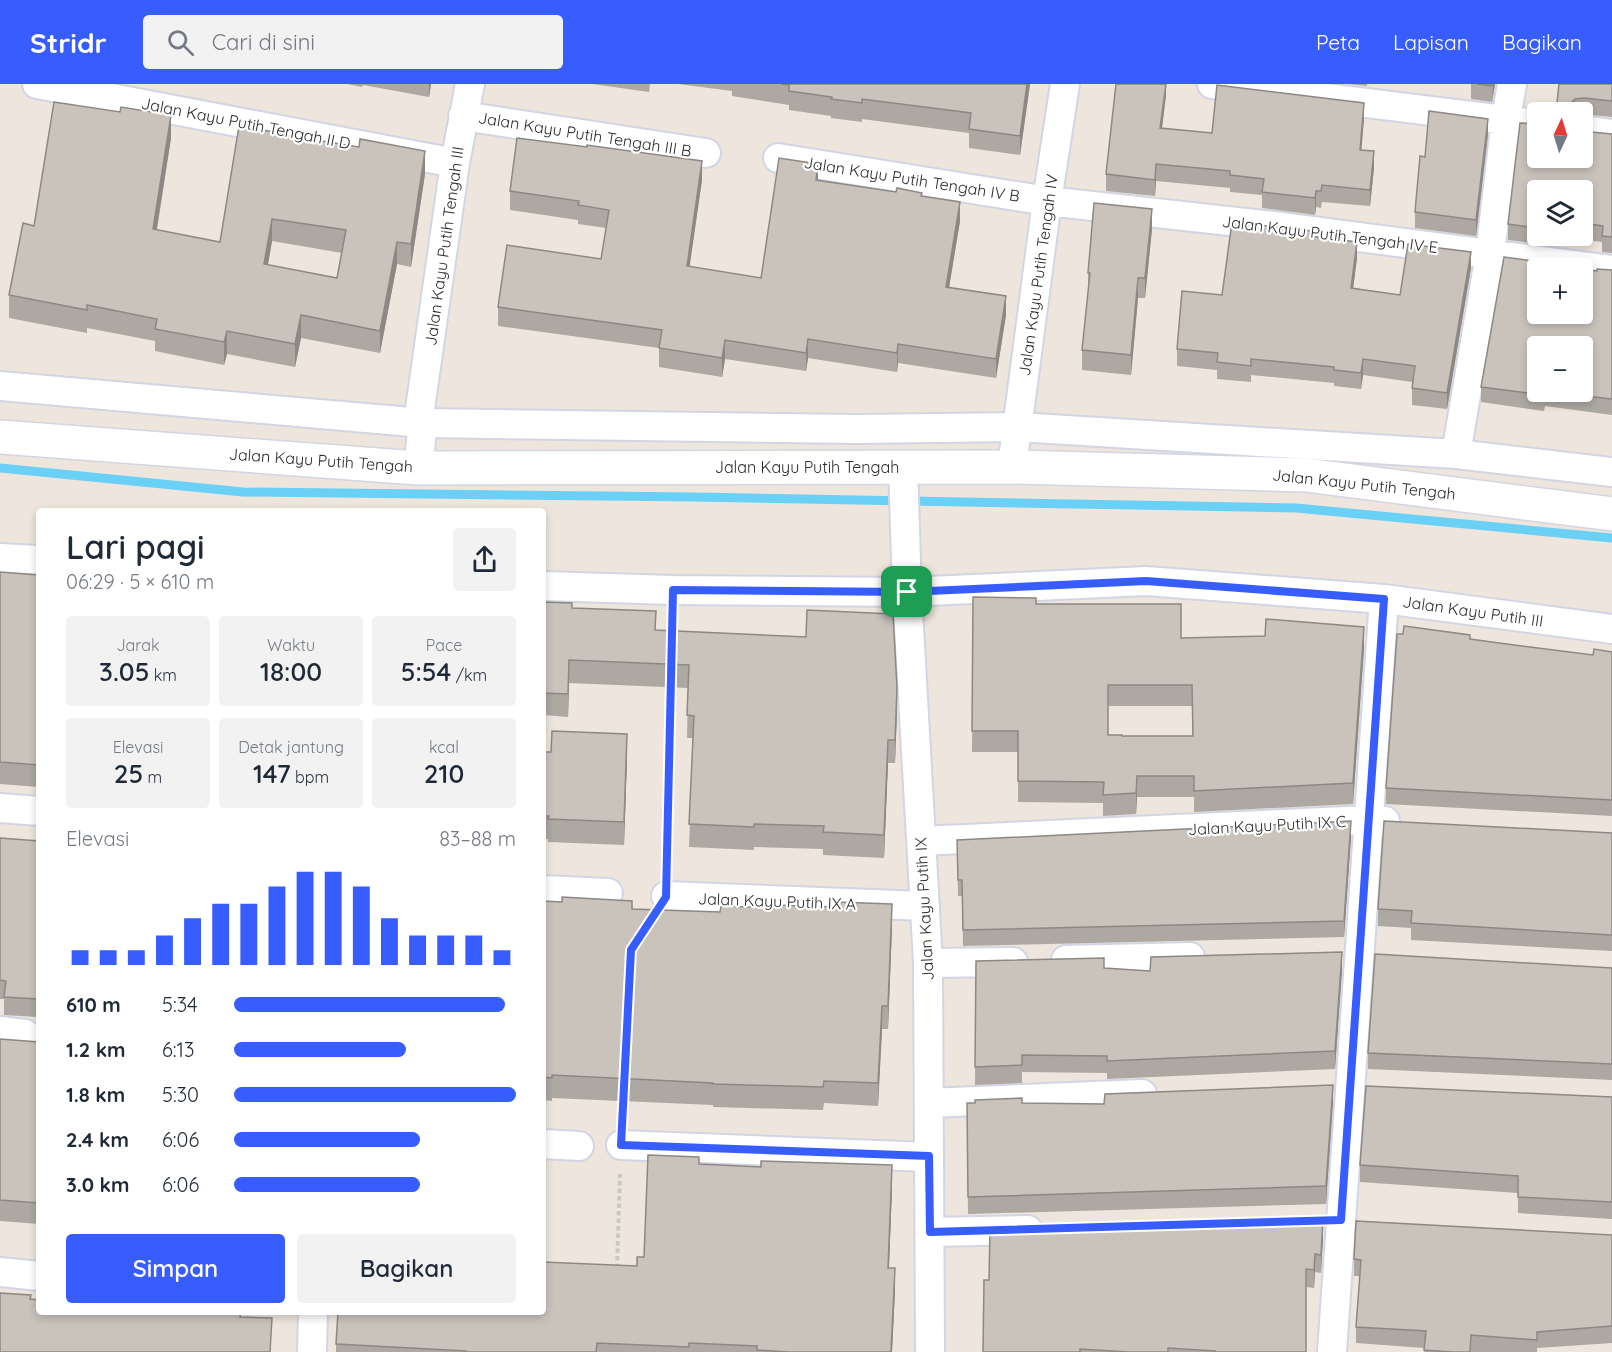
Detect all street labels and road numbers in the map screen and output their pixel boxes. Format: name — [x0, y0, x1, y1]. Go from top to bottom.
street label: Jalan Kayu Putih Tengah II D — [140, 93, 352, 153]
street label: Jalan Kayu Putih Tengah III B — [477, 107, 693, 161]
street label: Jalan Kayu Putih Tengah III — [420, 145, 468, 347]
street label: Jalan Kayu Putih Tengah IV B — [803, 152, 1021, 206]
street label: Jalan Kayu Putih Tengah IV — [1014, 173, 1062, 377]
street label: Jalan Kayu Putih Tengah IV E — [1221, 211, 1439, 257]
street label: Jalan Kayu Putih Tengah — [228, 444, 414, 476]
street label: Jalan Kayu Putih Tengah — [715, 457, 899, 477]
street label: Jalan Kayu Putih Tengah — [1271, 464, 1457, 504]
street label: Jalan Kayu Putih III — [1401, 591, 1545, 631]
street label: Jalan Kayu Putih IX C — [1187, 811, 1347, 839]
street label: Jalan Kayu Putih IX — [910, 837, 938, 981]
street label: Jalan Kayu Putih IX A — [698, 888, 856, 914]

